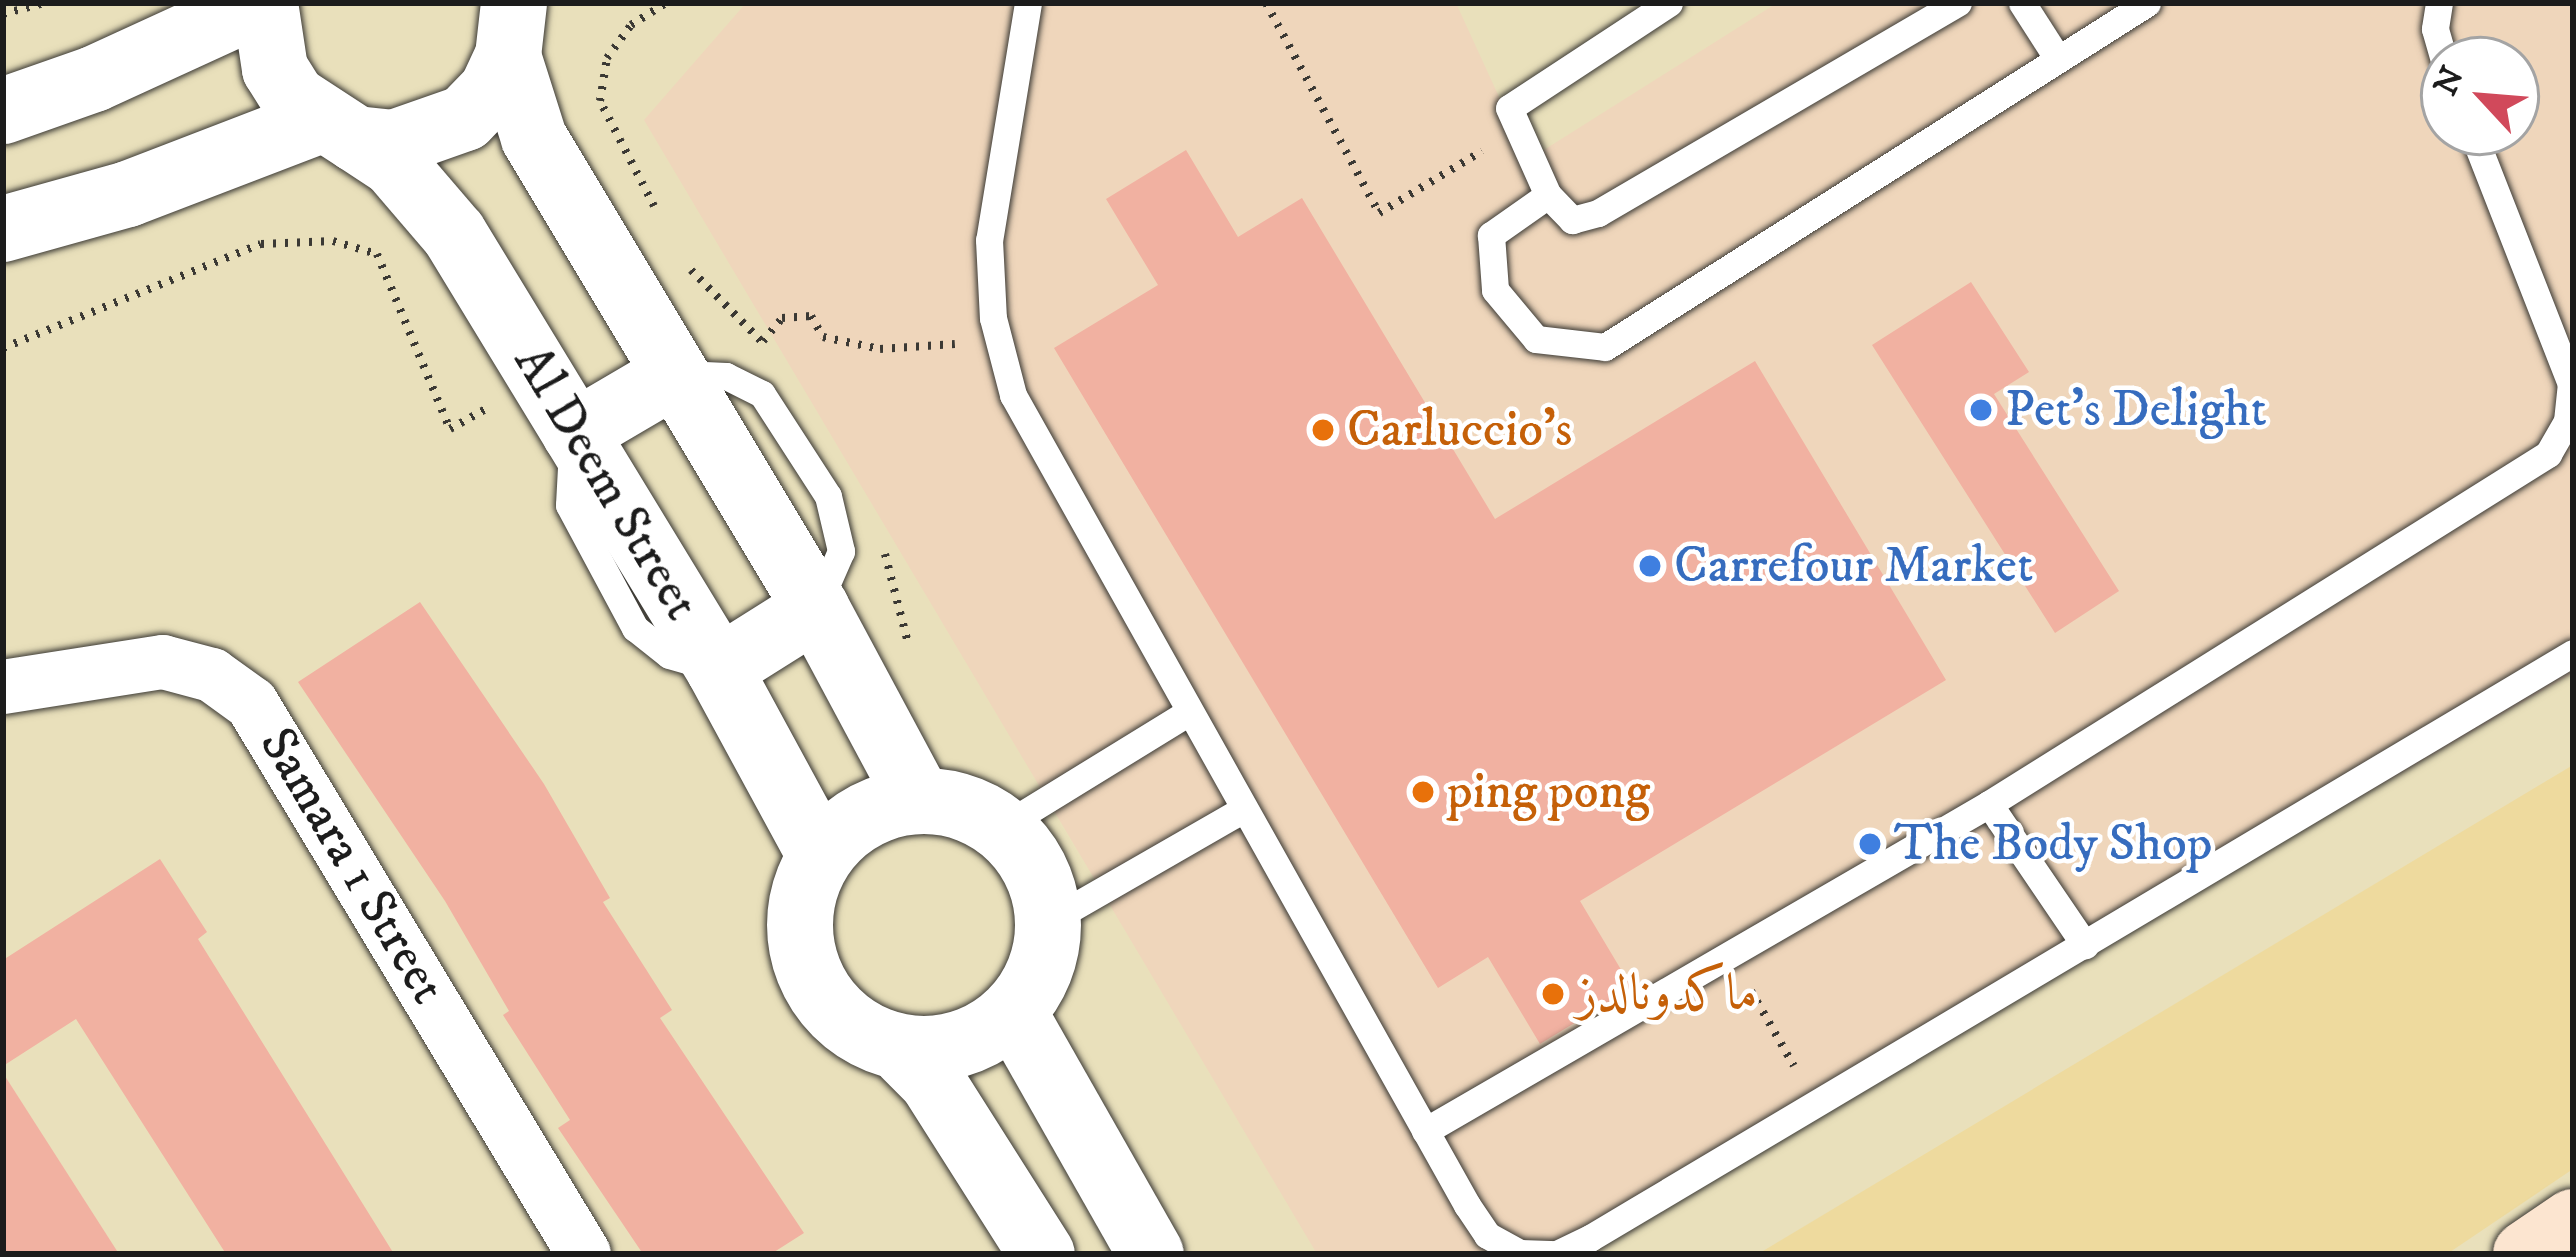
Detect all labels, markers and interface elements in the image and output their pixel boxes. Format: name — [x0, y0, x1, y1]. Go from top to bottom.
north arrow — [2420, 36, 2540, 156]
text: N — [2426, 60, 2474, 102]
street label: Al Deem Street — [500, 335, 712, 631]
place label: Pet's Delight — [2005, 379, 2267, 441]
marker: Pet's Delight — [1968, 397, 1994, 423]
place label: Carluccio's — [1347, 399, 1572, 461]
marker: Carluccio's — [1310, 417, 1336, 443]
place label: Carrefour Market — [1674, 535, 2033, 597]
marker: Carrefour Market — [1637, 553, 1663, 579]
street label: Samara 1 Street — [246, 717, 458, 1015]
place label: ping pong — [1447, 761, 1650, 823]
marker: ping pong — [1410, 779, 1436, 805]
place label: The Body Shop — [1894, 813, 2212, 875]
marker: The Body Shop — [1857, 831, 1883, 857]
place label: ماكدونالدز — [1577, 963, 1758, 1025]
marker: ماكدونالدز — [1540, 981, 1566, 1007]

